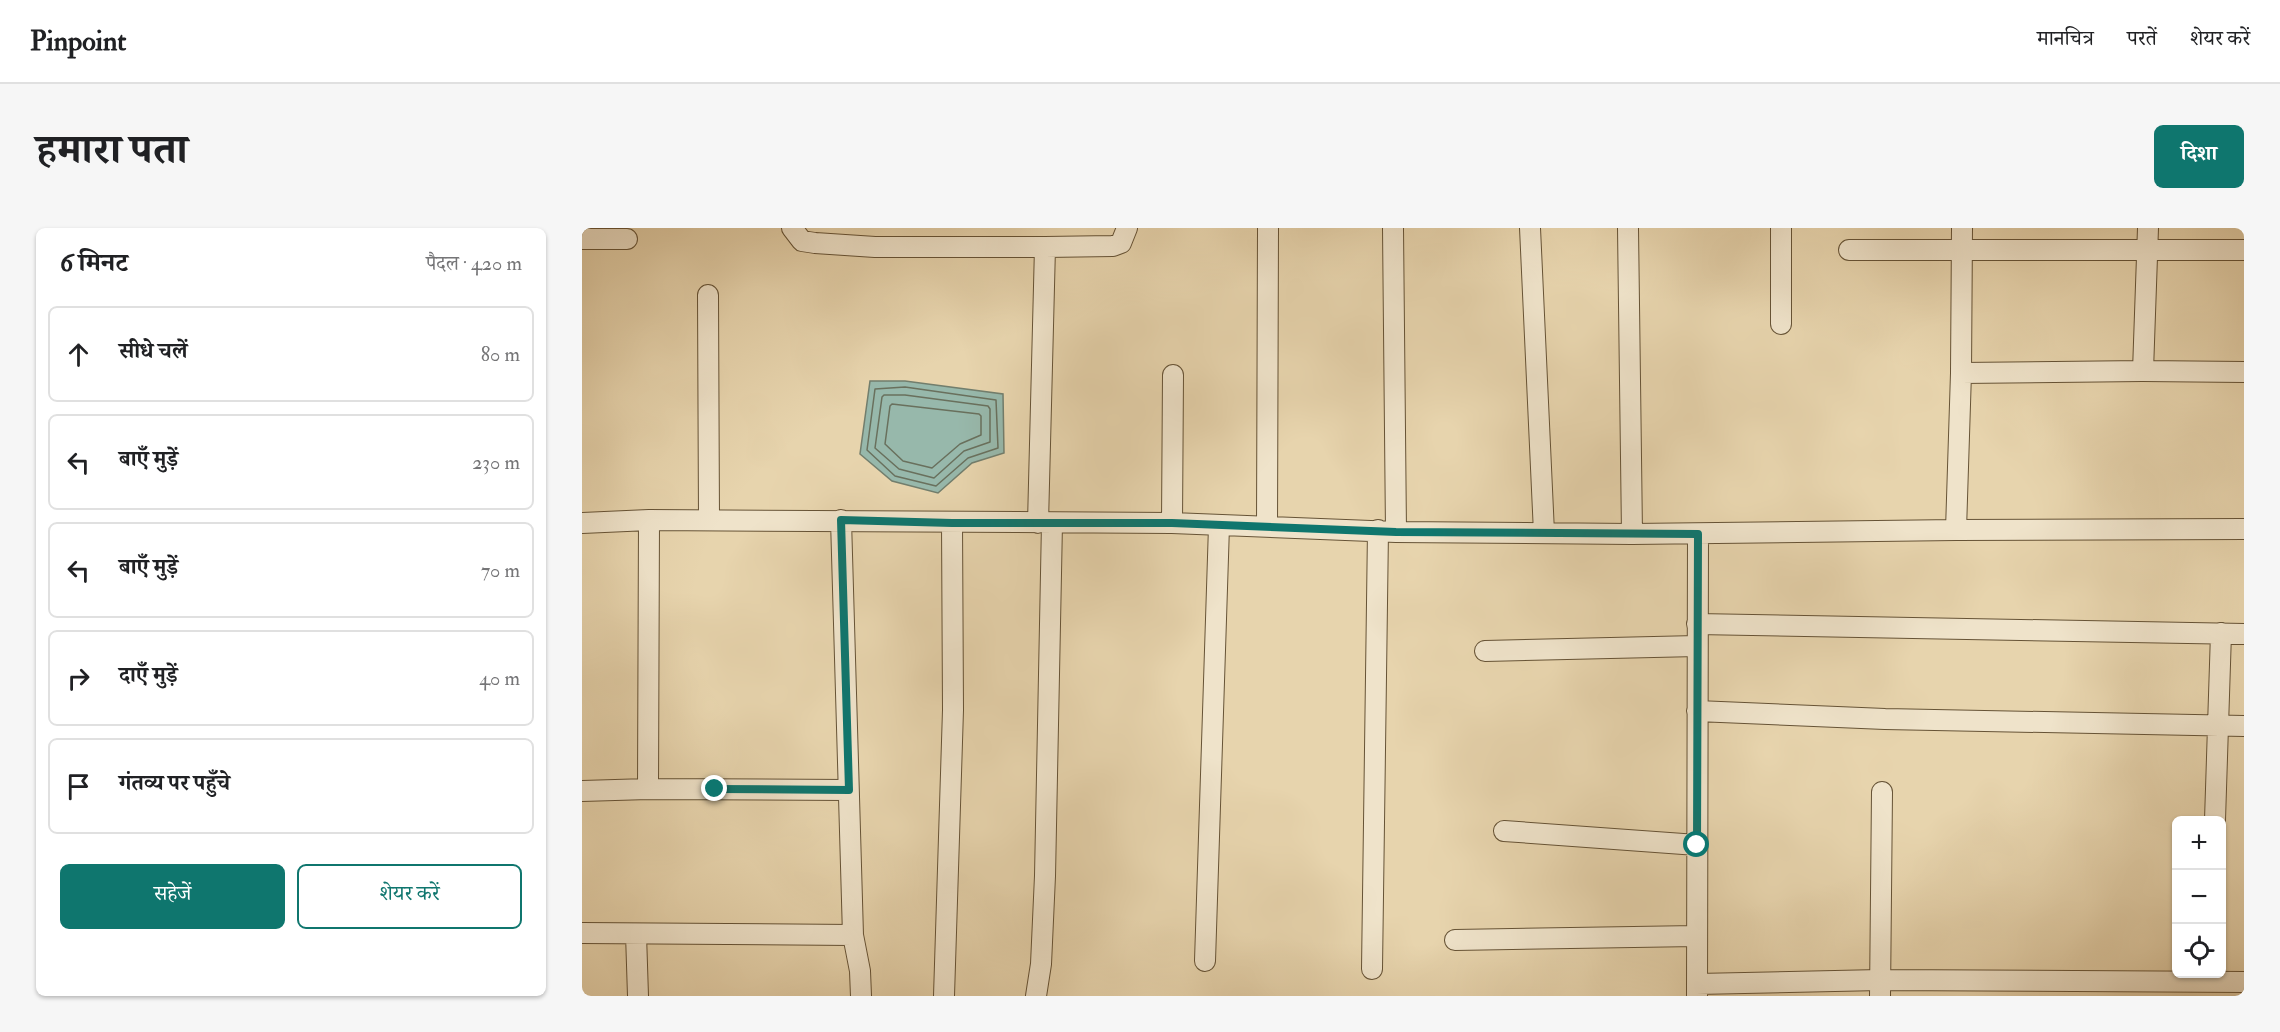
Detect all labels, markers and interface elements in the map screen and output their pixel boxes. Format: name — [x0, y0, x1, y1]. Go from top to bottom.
text: Pinpoint — [30, 24, 126, 59]
text: मानचित्र — [2037, 25, 2094, 52]
text: परतें — [2127, 25, 2157, 52]
text: शेयर करें — [2190, 25, 2250, 52]
text: हमारा पता — [36, 124, 188, 176]
button: दिशा — [2154, 125, 2244, 188]
text: 6 मिनट — [60, 247, 128, 279]
text: पैदल · 420 m — [426, 251, 522, 276]
text: सीधे चलें — [119, 337, 187, 365]
icon: ahead — [62, 338, 95, 371]
text: 80 m — [481, 342, 520, 367]
text: बाएँ मुड़ें — [119, 445, 178, 473]
icon: left — [62, 446, 95, 479]
text: 230 m — [472, 450, 520, 475]
text: बाएँ मुड़ें — [119, 553, 178, 581]
icon: left — [62, 554, 95, 587]
text: 70 m — [481, 558, 520, 583]
text: दाएँ मुड़ें — [119, 661, 178, 689]
icon: right — [62, 662, 95, 695]
text: 40 m — [479, 666, 520, 691]
text: गंतव्य पर पहुँचे — [119, 769, 230, 797]
icon: arrive — [62, 770, 95, 803]
route end — [701, 775, 727, 801]
map controls — [2172, 816, 2226, 978]
button: + — [2172, 816, 2226, 870]
route start — [1683, 831, 1709, 857]
button: सहेजें — [60, 864, 285, 929]
button: शेयर करें — [297, 864, 522, 929]
button: − — [2172, 870, 2226, 924]
button: locate — [2172, 924, 2226, 978]

